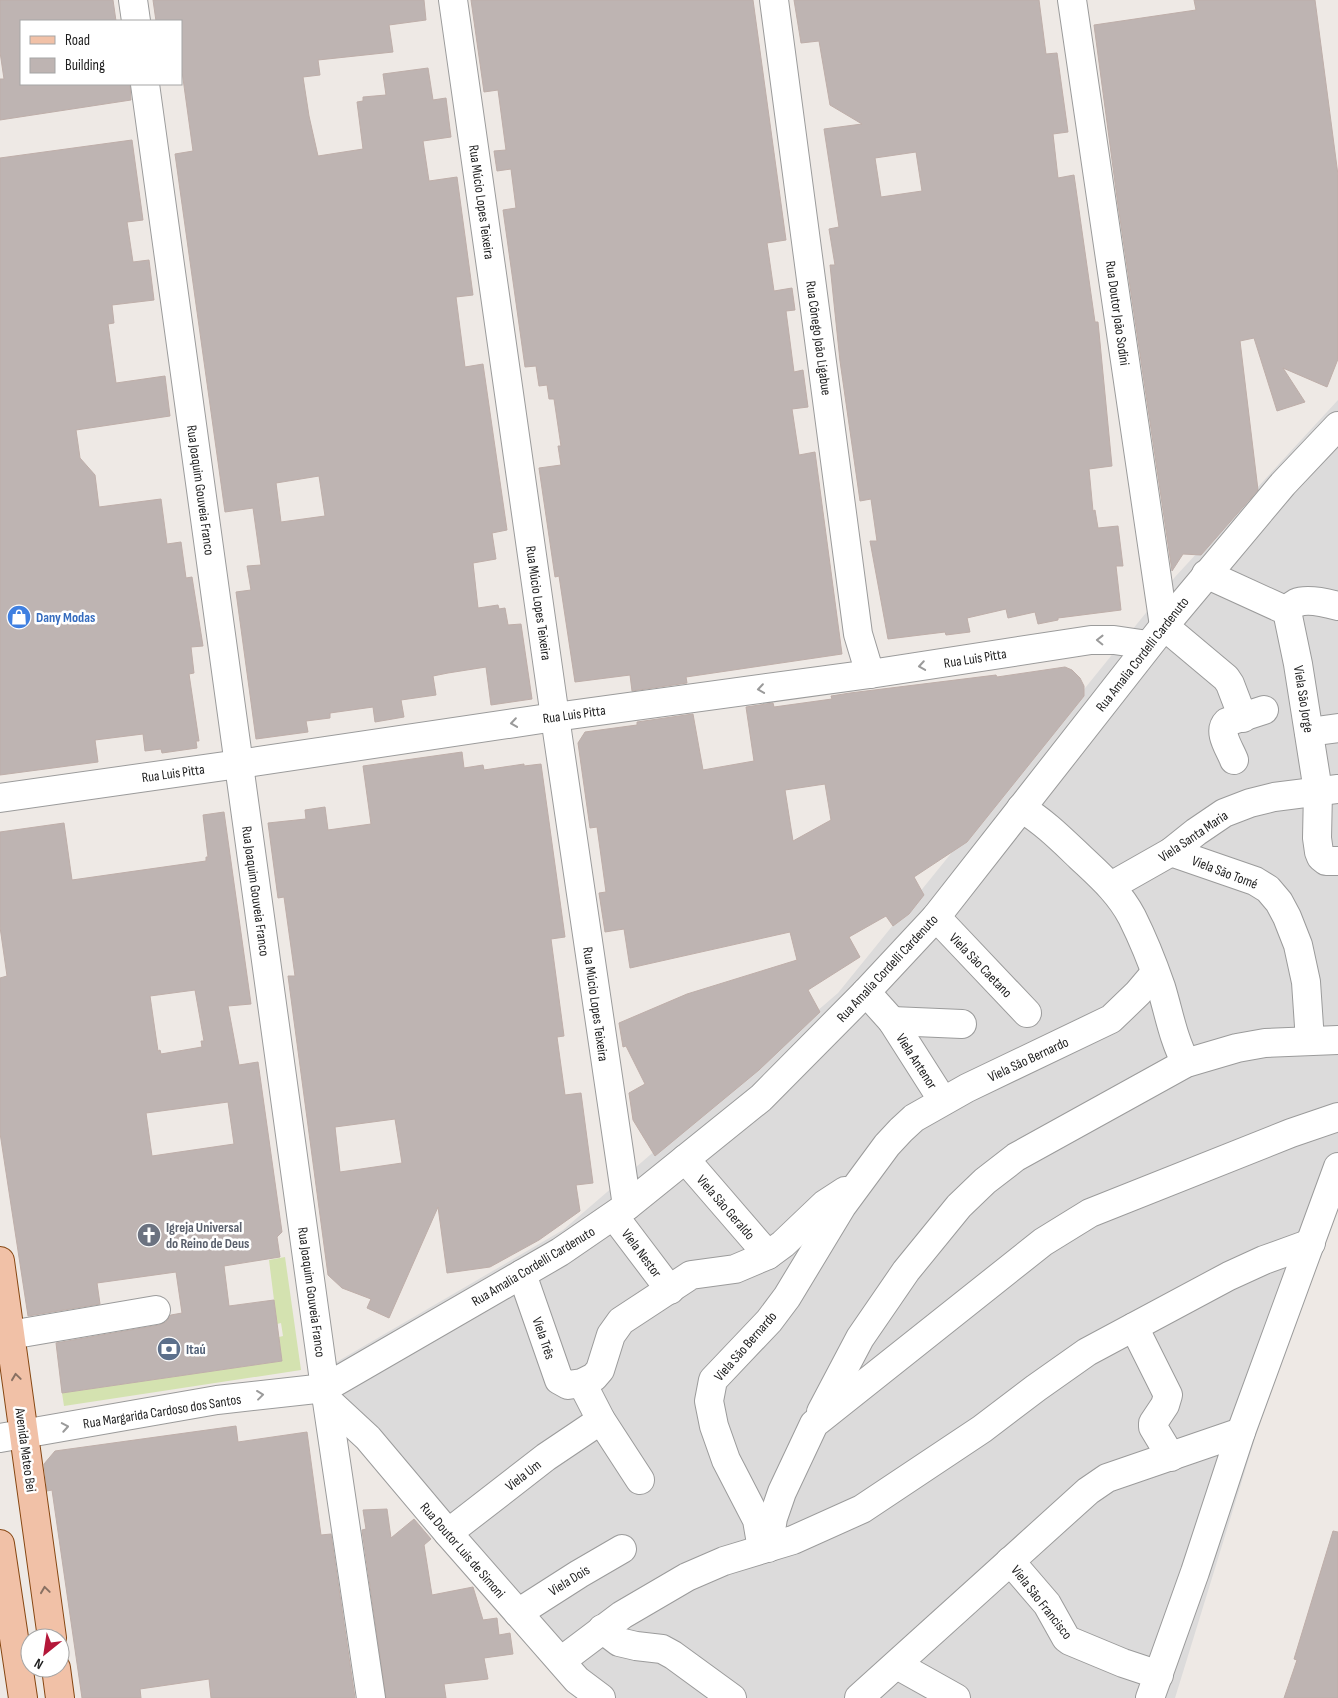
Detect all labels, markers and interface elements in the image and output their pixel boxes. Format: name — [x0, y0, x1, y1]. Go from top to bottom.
legend — [20, 20, 182, 85]
text: Road — [65, 31, 90, 50]
text: Building — [65, 56, 105, 75]
street label: Rua Múcio Lopes Teixeira — [465, 144, 498, 260]
street label: Rua Doutor João Sodini — [1102, 260, 1133, 367]
street label: Rua Cônego João Ligabue — [802, 280, 835, 396]
street label: Rua Joaquim Gouveia Franco — [183, 424, 218, 556]
street label: Rua Múcio Lopes Teixeira — [522, 545, 555, 661]
street label: Rua Amalia Cordelli Cardenuto — [1092, 593, 1193, 715]
shop icon: Dany Modas — [6, 604, 32, 630]
place label: Dany Modas — [36, 609, 95, 626]
one-way arrow — [1096, 635, 1104, 645]
street label: Rua Luis Pitta — [943, 645, 1008, 672]
one-way arrow — [918, 660, 926, 671]
street label: Viela São Jorge — [1290, 664, 1317, 734]
one-way arrow — [757, 683, 765, 694]
street label: Rua Luis Pitta — [542, 702, 607, 727]
one-way arrow — [509, 717, 517, 728]
street label: Rua Luis Pitta — [141, 761, 206, 786]
street label: Viela Santa Maria — [1155, 807, 1231, 866]
street label: Rua Joaquim Gouveia Franco — [238, 825, 273, 957]
street label: Viela São Tomé — [1189, 852, 1260, 893]
street label: Rua Amalia Cordelli Cardenuto — [833, 911, 942, 1026]
street label: Viela São Caetano — [946, 930, 1016, 1001]
street label: Rua Múcio Lopes Teixeira — [579, 946, 612, 1062]
street label: Viela Antenor — [892, 1030, 941, 1092]
street label: Viela São Bernardo — [985, 1033, 1071, 1086]
street label: Viela São Geraldo — [693, 1171, 758, 1243]
place label: Igreja Universal do Reino de Deus — [166, 1219, 249, 1252]
church icon: Igreja Universal do Reino de Deus — [136, 1222, 162, 1248]
street label: Rua Amalia Cordelli Cardenuto — [469, 1223, 598, 1310]
street label: Rua Joaquim Gouveia Franco — [294, 1226, 329, 1358]
street label: Viela Nestor — [618, 1226, 665, 1281]
street label: Viela São Bernardo — [710, 1308, 780, 1385]
street label: Viela Três — [528, 1315, 559, 1362]
bank icon: Itaú — [156, 1336, 182, 1362]
place label: Itaú — [186, 1341, 206, 1358]
one-way arrow — [11, 1372, 22, 1380]
one-way arrow — [256, 1390, 264, 1401]
street label: Rua Margarida Cardoso dos Santos — [82, 1391, 242, 1432]
street label: Avenida Mateo Bei — [11, 1406, 40, 1493]
one-way arrow — [61, 1423, 70, 1433]
street label: Viela Um — [502, 1456, 545, 1495]
street label: Rua Doutor Luis de Simoni — [416, 1499, 509, 1602]
street label: Viela Dois — [546, 1561, 593, 1600]
street label: Viela São Francisco — [1007, 1562, 1076, 1643]
one-way arrow — [40, 1585, 51, 1593]
north arrow — [20, 1628, 70, 1678]
text: N — [31, 1655, 46, 1673]

